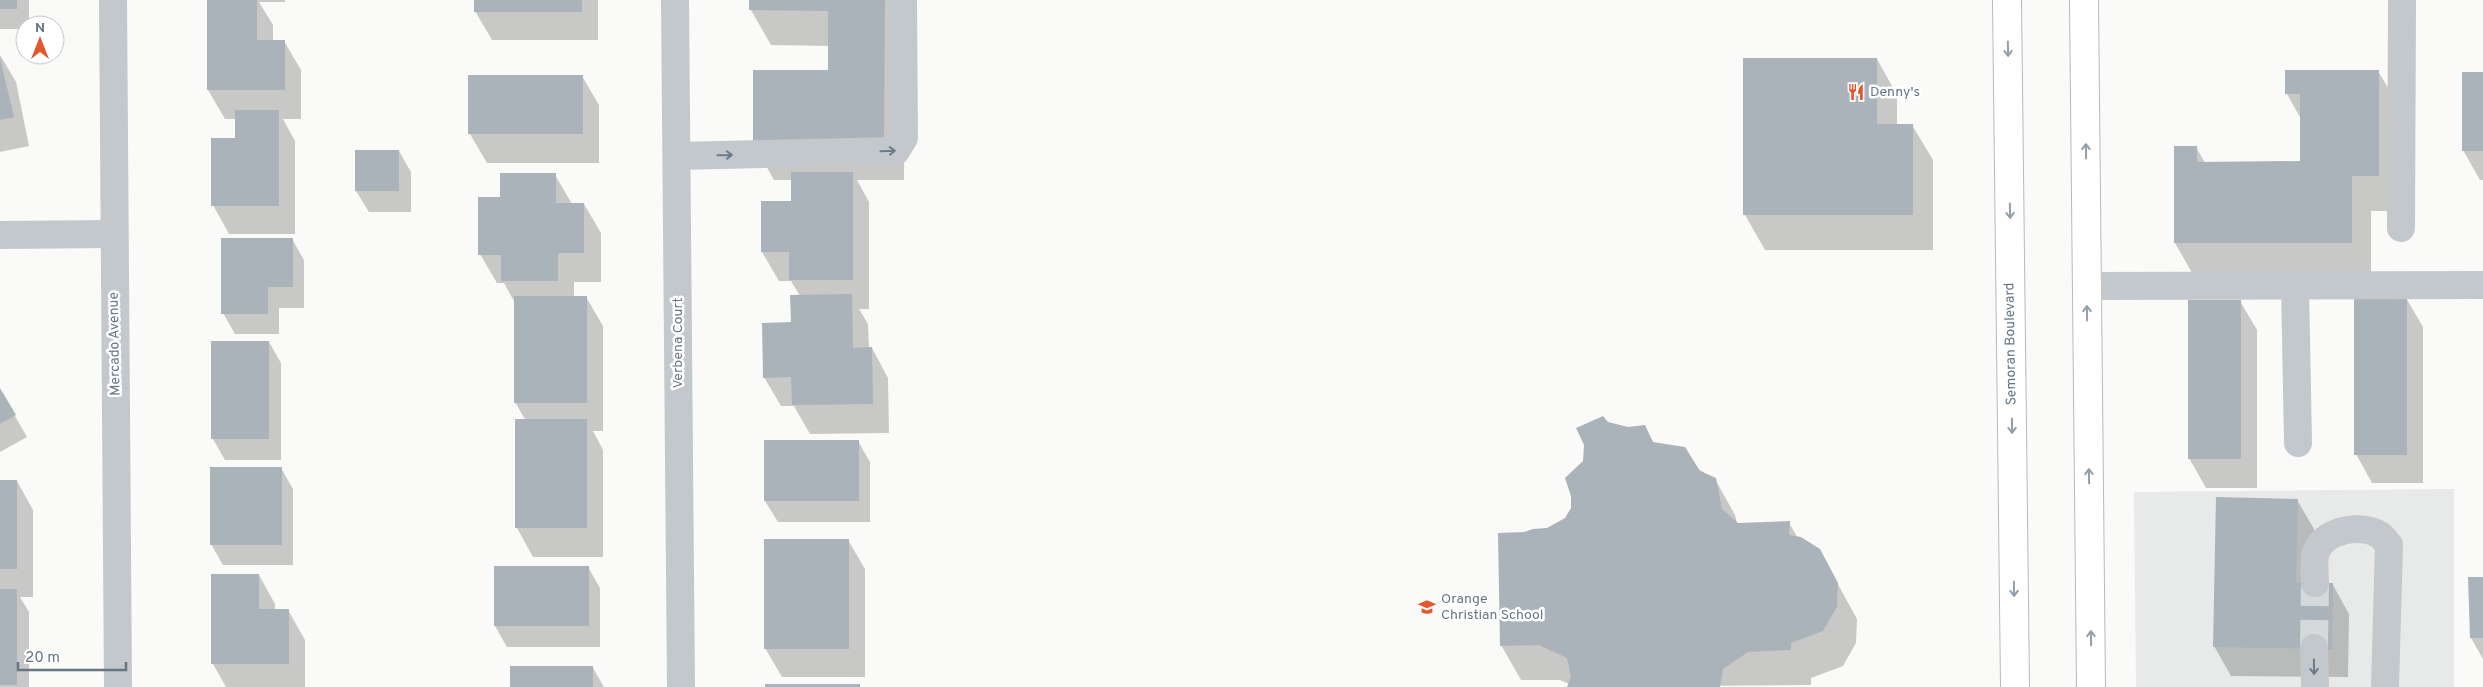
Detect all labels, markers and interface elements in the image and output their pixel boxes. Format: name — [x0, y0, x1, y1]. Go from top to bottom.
north arrow — [15, 15, 65, 65]
text: N — [35, 20, 45, 37]
one-way arrow — [2003, 40, 2013, 56]
restaurant icon: Denny's — [1846, 82, 1866, 102]
place label: Denny's — [1870, 84, 1920, 101]
one-way arrow — [2081, 143, 2091, 160]
one-way arrow — [880, 146, 896, 156]
one-way arrow — [717, 150, 733, 160]
one-way arrow — [2005, 203, 2014, 219]
street label: Semoran Boulevard — [2001, 282, 2021, 406]
street label: Mercado Avenue — [106, 292, 124, 396]
street label: Verbena Court — [670, 297, 687, 389]
one-way arrow — [2082, 306, 2092, 322]
one-way arrow — [2007, 418, 2017, 434]
one-way arrow — [2084, 468, 2094, 484]
one-way arrow — [2009, 580, 2019, 596]
place label: Orange Christian School — [1441, 591, 1544, 624]
school or university icon: Orange Christian School — [1417, 597, 1437, 617]
one-way arrow — [2086, 631, 2096, 647]
scale bar — [18, 640, 125, 672]
text: 20 m — [25, 649, 60, 668]
one-way arrow — [2310, 659, 2319, 675]

